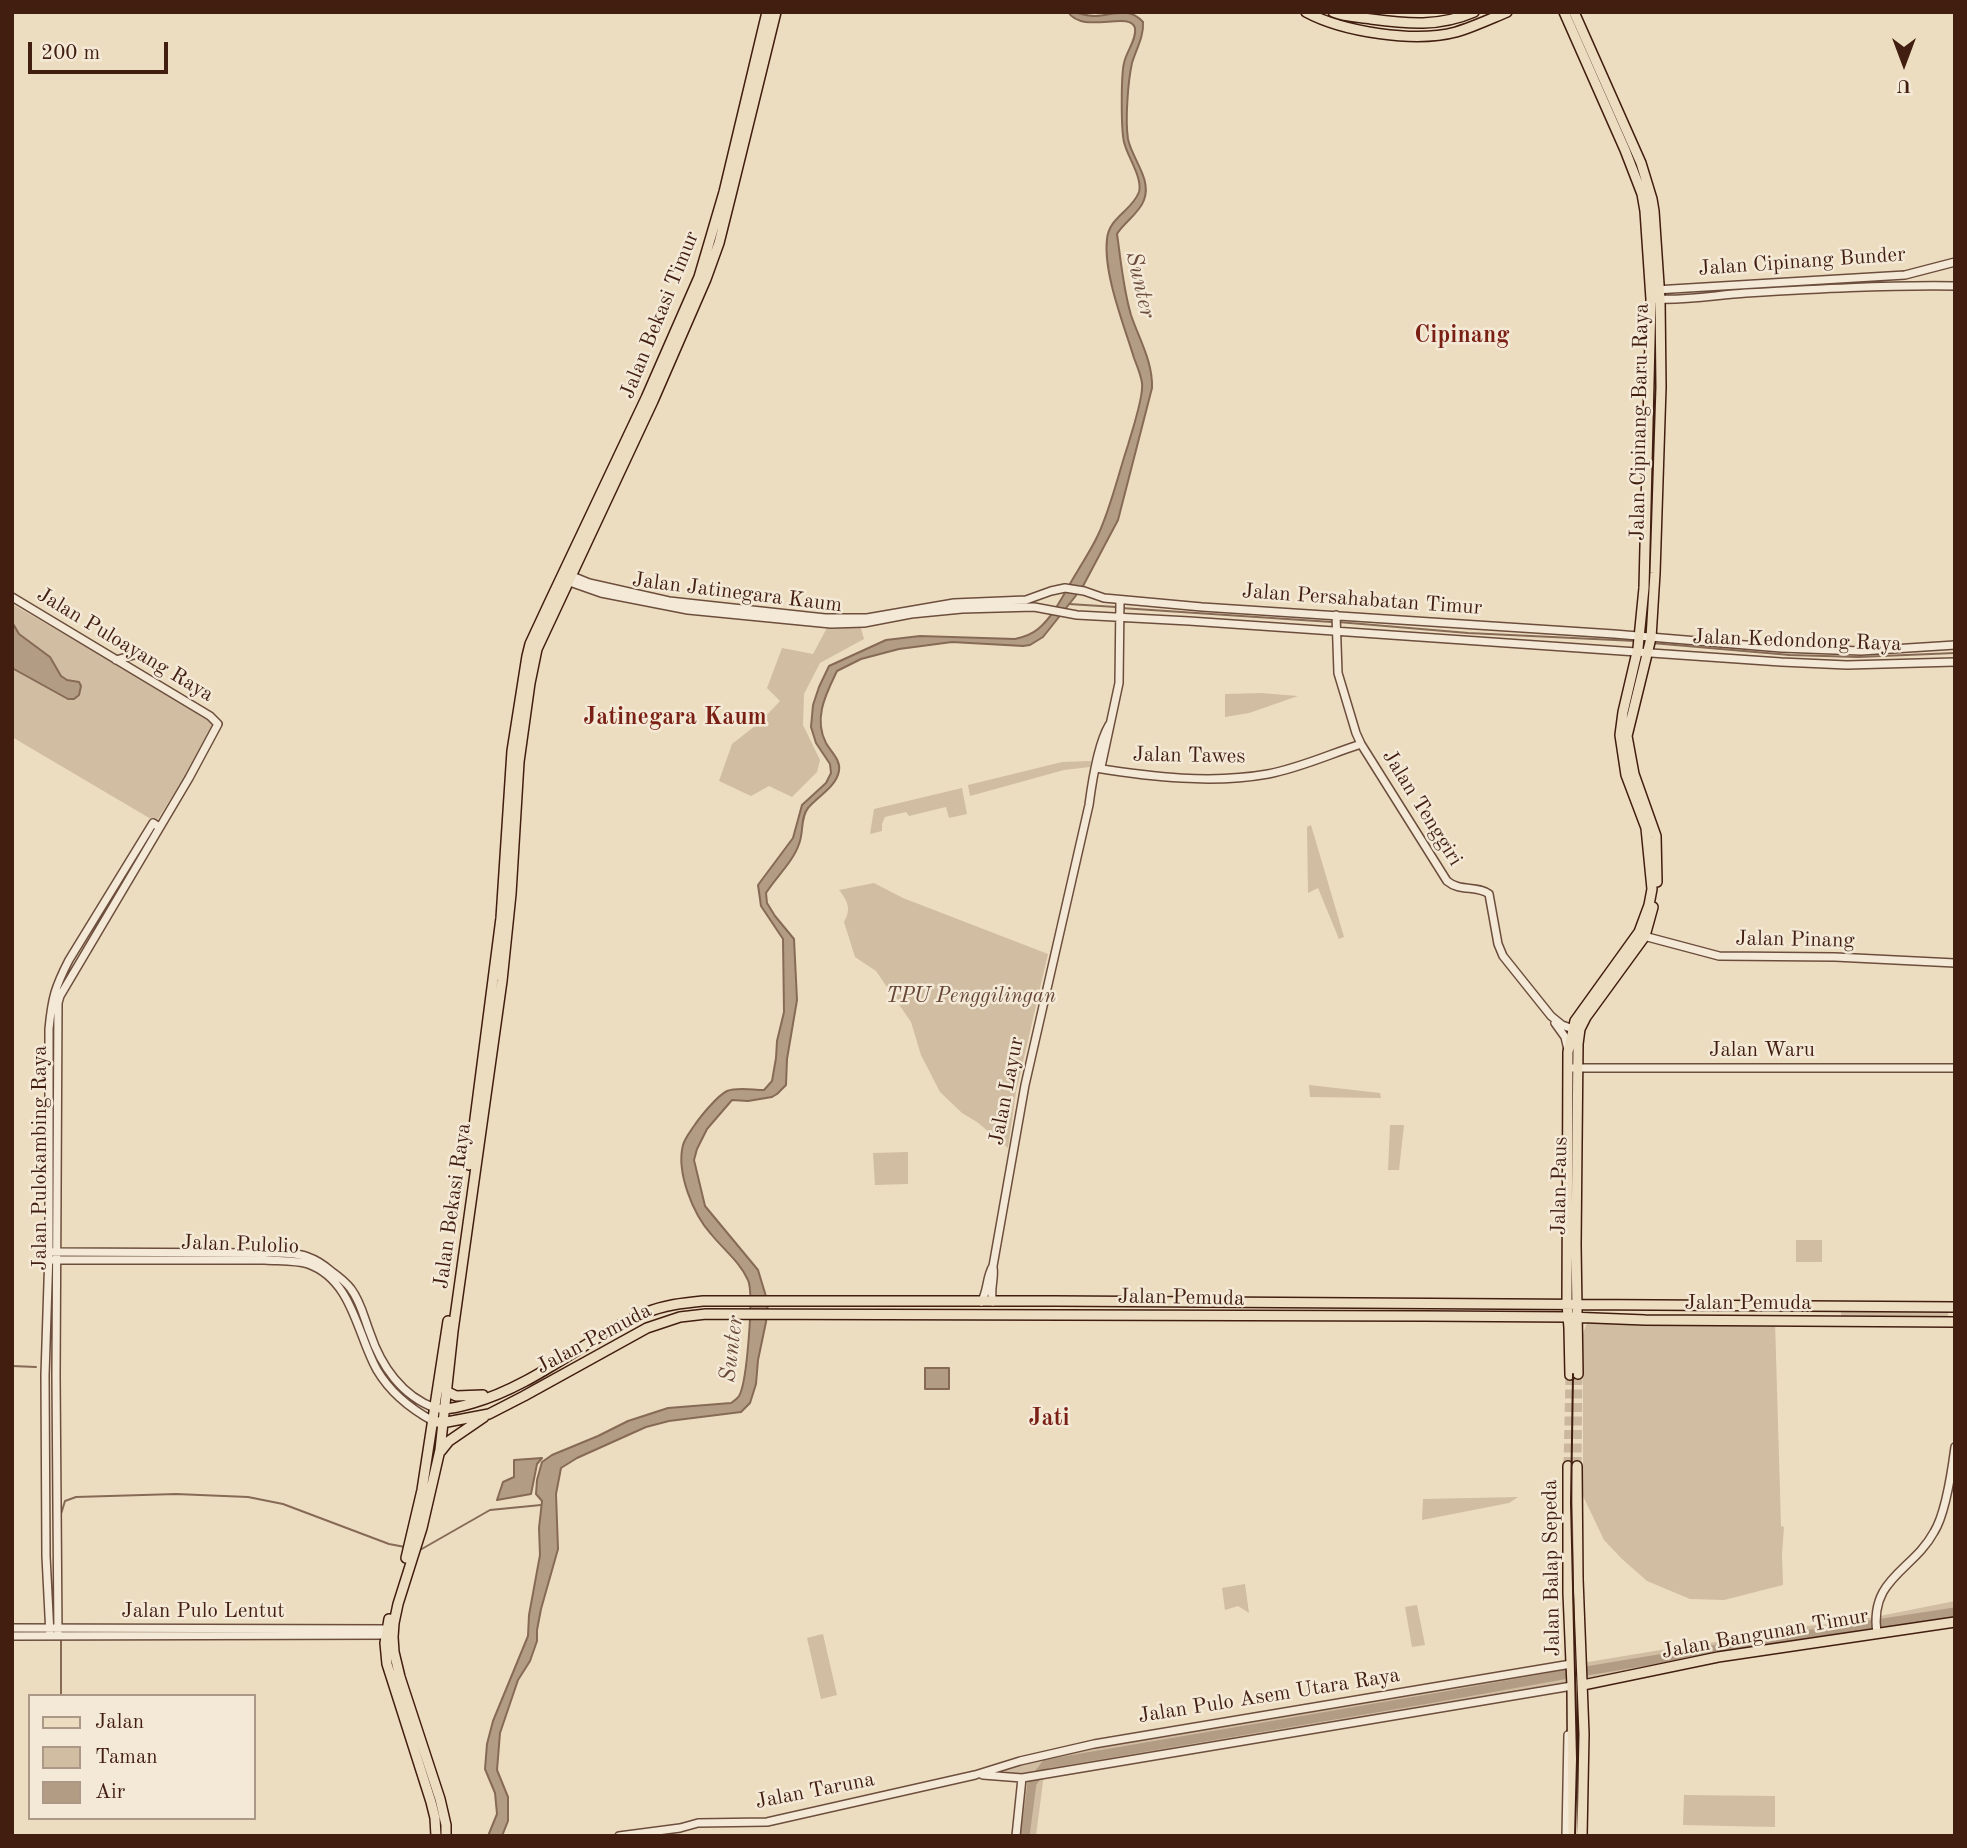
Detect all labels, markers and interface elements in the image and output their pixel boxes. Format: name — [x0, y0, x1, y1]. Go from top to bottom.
scale bar — [32, 28, 172, 72]
north arrow — [1869, 28, 1939, 98]
text: 200 m — [41, 43, 100, 64]
text: U — [1896, 75, 1912, 94]
street label: Jalan Bekasi Timur — [615, 228, 705, 402]
street label: Jalan Cipinang Bunder — [1697, 242, 1907, 282]
water label: Sunter — [1119, 249, 1161, 321]
street label: Jalan Cipinang Baru Raya — [1625, 303, 1655, 541]
district label: Cipinang — [1414, 322, 1510, 350]
street label: Jalan Jatinegara Kaum — [631, 568, 843, 618]
street label: Jalan Persahabatan Timur — [1241, 579, 1483, 621]
street label: Jalan Puloayang Raya — [32, 582, 218, 708]
street label: Jalan Kedondong Raya — [1692, 625, 1902, 657]
district label: Jatinegara Kaum — [583, 704, 767, 732]
street label: Jalan Tawes — [1132, 742, 1246, 770]
street label: Jalan Tenggiri — [1376, 745, 1468, 871]
street label: Jalan Pinang — [1735, 926, 1855, 954]
park label: TPU Penggilingan — [886, 983, 1056, 1009]
street label: Jalan Layur — [984, 1035, 1030, 1147]
street label: Jalan Waru — [1709, 1037, 1815, 1063]
street label: Jalan Pulokambing Raya — [27, 1045, 53, 1271]
street label: Jalan Bekasi Raya — [429, 1122, 477, 1290]
street label: Jalan Paus — [1547, 1136, 1573, 1236]
street label: Jalan Pulolio — [180, 1230, 300, 1260]
street label: Jalan Pemuda — [1117, 1284, 1245, 1312]
street label: Jalan Pemuda — [1684, 1290, 1812, 1316]
street label: Jalan Pemuda — [532, 1298, 656, 1380]
water label: Sunter — [714, 1314, 750, 1384]
district label: Jati — [1029, 1405, 1069, 1433]
street label: Jalan Balap Sepeda — [1538, 1479, 1566, 1657]
street label: Jalan Pulo Lentut — [121, 1598, 285, 1624]
street label: Jalan Bangunan Timur — [1659, 1603, 1871, 1665]
street label: Jalan Pulo Asem Utara Raya — [1136, 1663, 1402, 1729]
legend — [28, 1694, 256, 1820]
text: Jalan — [95, 1712, 144, 1733]
text: Taman — [95, 1747, 158, 1768]
street label: Jalan Taruna — [753, 1767, 877, 1815]
text: Air — [95, 1782, 125, 1803]

